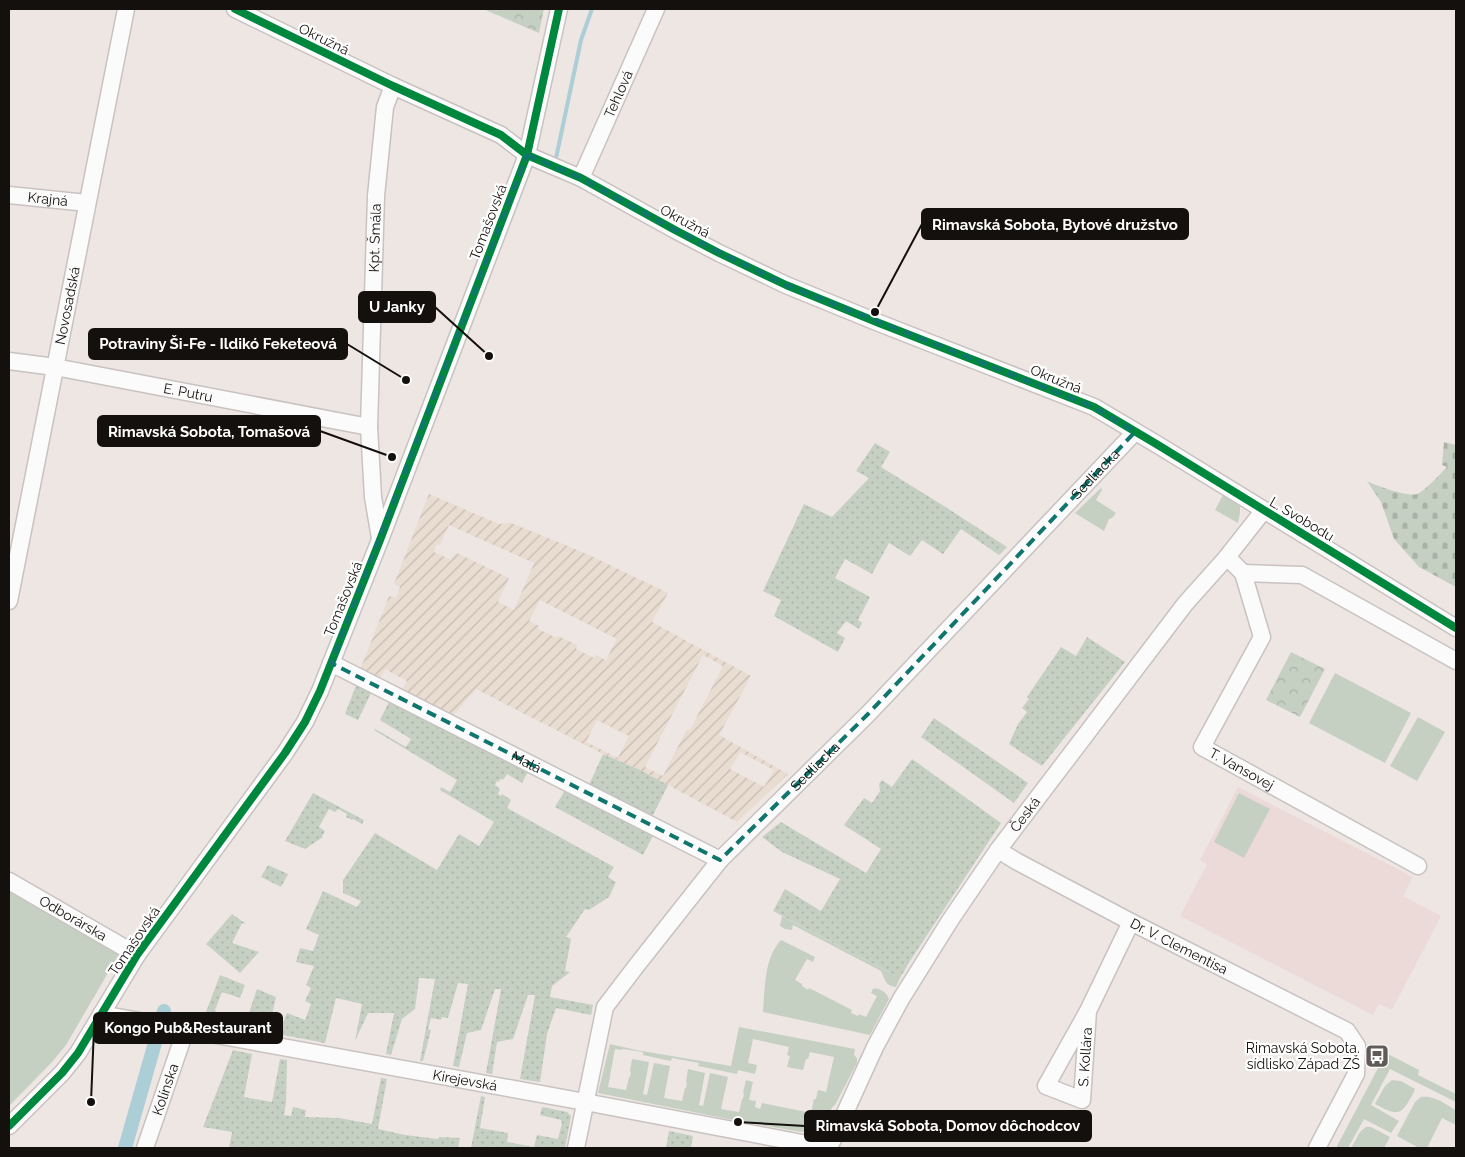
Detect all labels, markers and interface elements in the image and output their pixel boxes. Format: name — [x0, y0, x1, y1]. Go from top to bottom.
street label: Okružná — [296, 20, 352, 58]
street label: Tehlová — [601, 68, 636, 120]
street label: Tomašovská — [466, 182, 510, 262]
street label: Krajná — [27, 189, 69, 209]
street label: Okružná — [657, 201, 713, 241]
street label: Kpt. Šmála — [365, 203, 384, 272]
callout: Rimavská Sobota, Bytové družstvo — [922, 209, 1188, 239]
text: Rimavská Sobota, Bytové družstvo — [932, 216, 1178, 234]
street label: Novosadská — [52, 265, 83, 346]
callout: U Janky — [359, 292, 435, 322]
text: U Janky — [369, 298, 426, 316]
callout: Potraviny Ši-Fe - Ildikó Feketeová — [89, 329, 347, 359]
text: Potraviny Ši-Fe - Ildikó Feketeová — [99, 335, 337, 353]
street label: Okružná — [1028, 361, 1084, 397]
street label: E. Putru — [162, 380, 214, 405]
callout: Rimavská Sobota, Tomašová — [98, 416, 320, 446]
text: Rimavská Sobota, Tomašová — [108, 423, 310, 441]
street label: Sedliacka — [1068, 446, 1123, 502]
street label: L. Svobodu — [1267, 494, 1337, 544]
street label: Tomašovská — [321, 559, 365, 639]
street label: Sedliacka — [787, 739, 843, 794]
street label: T. Vansovej — [1207, 745, 1277, 793]
street label: Malá — [509, 748, 544, 776]
street label: Česká — [1005, 794, 1043, 835]
street label: Odborárska — [36, 892, 110, 944]
street label: Tomašovská — [105, 903, 163, 979]
street label: Dr. V. Clementisa — [1128, 915, 1230, 977]
callout: Kongo Pub&Restaurant — [94, 1013, 282, 1043]
text: Kongo Pub&Restaurant — [104, 1019, 272, 1037]
street label: S. Kollára — [1075, 1027, 1095, 1087]
place label: Rimavská Sobota, sídlisko Západ ZŠ — [1246, 1040, 1360, 1072]
bus stop icon: Rimavská Sobota, sídlisko Západ ZŠ — [1364, 1043, 1390, 1069]
street label: Kolínska — [149, 1061, 182, 1117]
street label: Kirejevská — [431, 1066, 499, 1094]
callout: Rimavská Sobota, Domov dôchodcov — [805, 1111, 1091, 1141]
text: Rimavská Sobota, Domov dôchodcov — [816, 1117, 1081, 1135]

